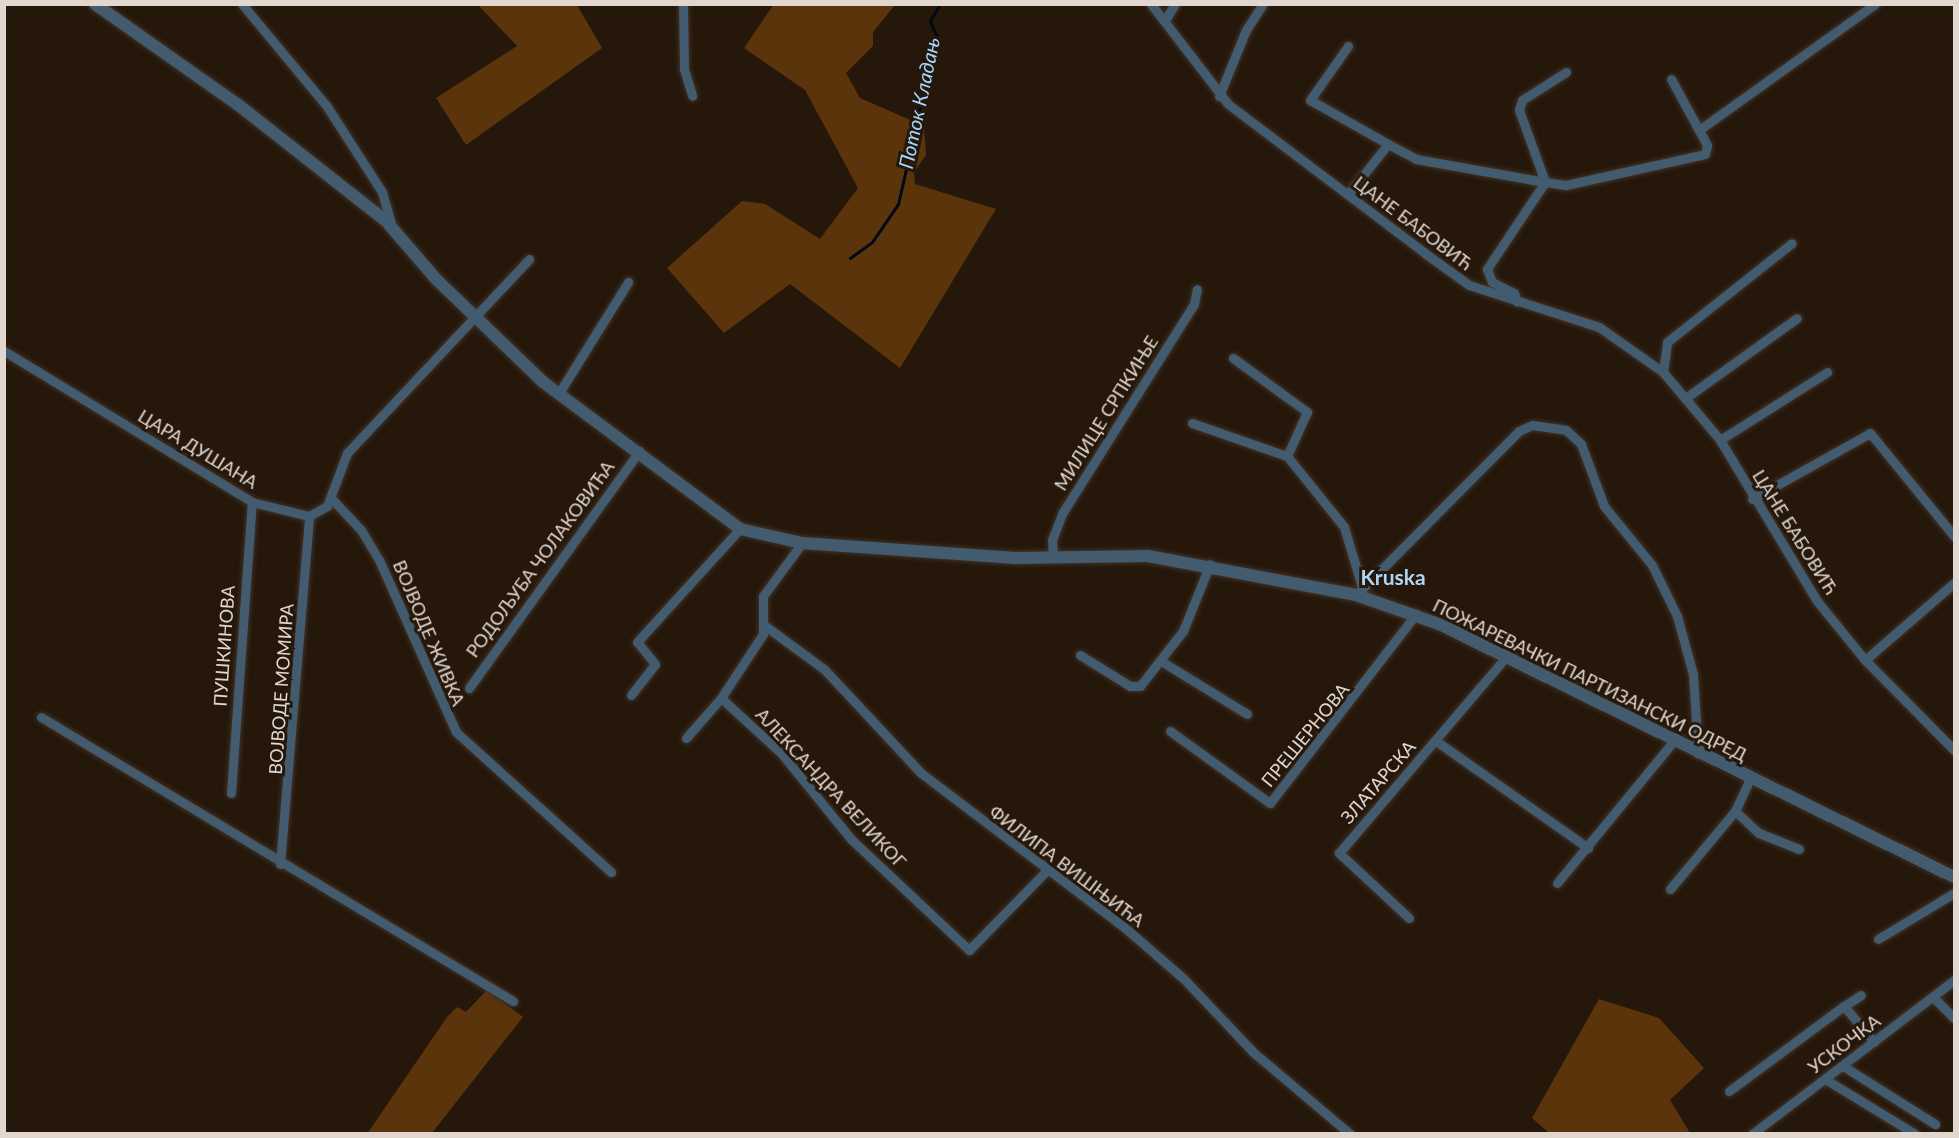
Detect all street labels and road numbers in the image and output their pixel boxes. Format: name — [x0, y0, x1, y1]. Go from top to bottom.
street label: ЦАНЕ БАБОВИЋ — [1350, 171, 1476, 275]
street label: МИЛИЦЕ СРПКИЊЕ — [1050, 332, 1162, 494]
street label: ЦАРА ДУШАНА — [134, 405, 262, 493]
street label: РОДОЉУБА ЧОЛАКОВИЋА — [461, 457, 619, 661]
street label: ЦАНЕ БАБОВИЋ — [1748, 466, 1842, 598]
street label: ВОЈВОДЕ ЖИВКА — [389, 557, 469, 709]
street label: ПУШКИНОВА — [209, 585, 239, 707]
street label: ПОЖАРЕВАЧКИ ПАРТИЗАНСКИ ОДРЕД — [1429, 594, 1751, 766]
street label: ВОЈВОДЕ МОМИРА — [264, 603, 298, 775]
street label: ПРЕШЕРНОВА — [1257, 679, 1353, 791]
street label: АЛЕКСАНДРА ВЕЛИКОГ — [751, 704, 911, 872]
street label: ЗЛАТАРСКА — [1336, 736, 1420, 828]
street label: ФИЛИПА ВИШЊИЋА — [985, 801, 1149, 931]
street label: УСКОЧКА — [1804, 1010, 1884, 1078]

